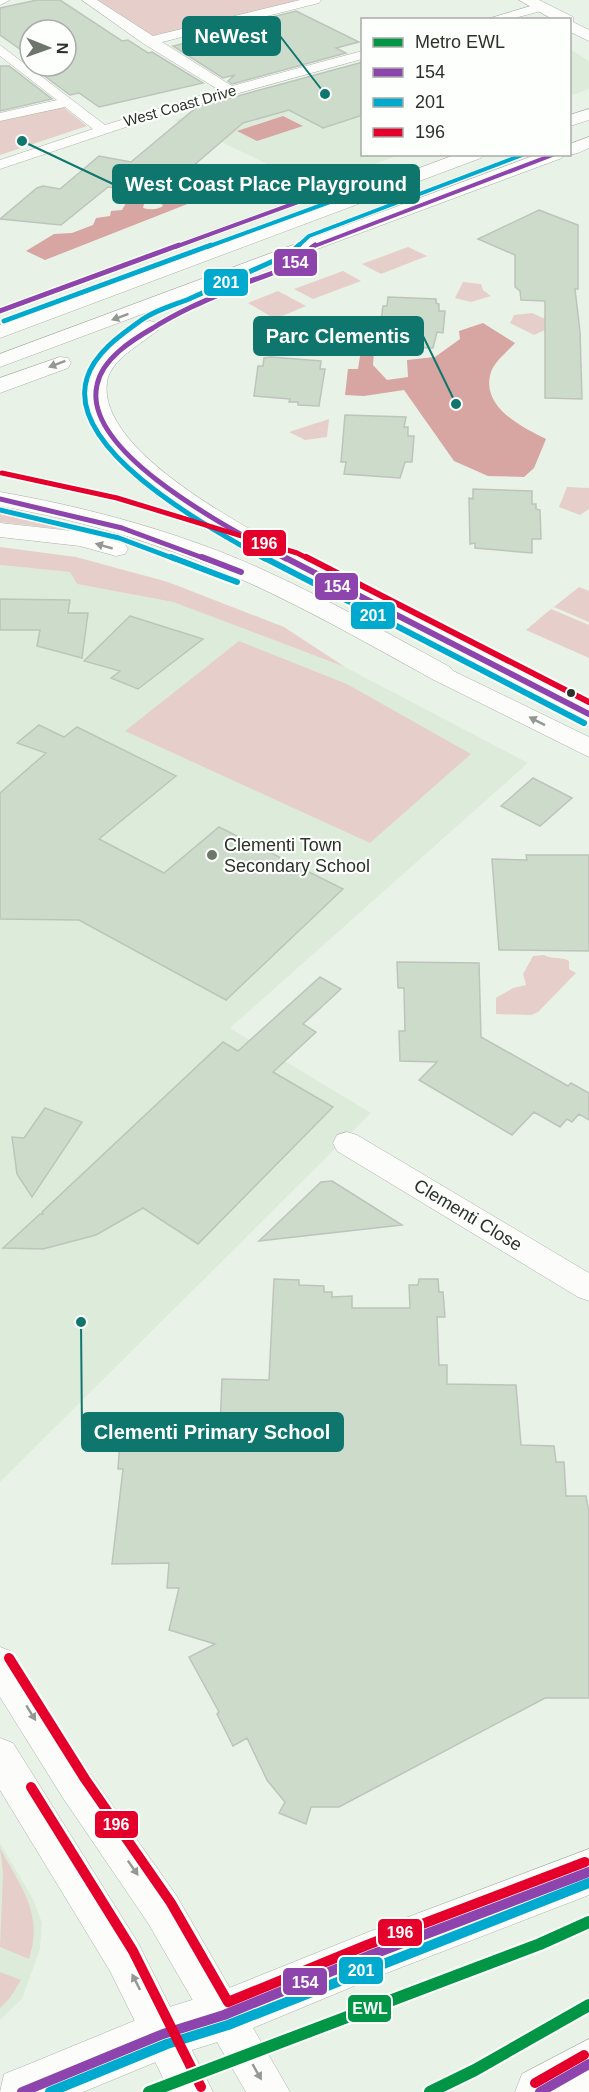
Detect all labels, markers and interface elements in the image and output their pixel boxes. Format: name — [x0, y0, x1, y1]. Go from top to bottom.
callout: NeWest — [183, 17, 280, 55]
north arrow — [18, 18, 78, 78]
legend — [361, 18, 571, 156]
text: NeWest — [195, 25, 268, 47]
text: Metro EWL — [415, 32, 505, 52]
text: N — [54, 42, 71, 54]
text: 154 — [415, 62, 445, 82]
street label: West Coast Drive — [122, 81, 238, 130]
text: 201 — [415, 92, 445, 112]
text: 196 — [415, 122, 445, 142]
callout: West Coast Place Playground — [113, 165, 419, 203]
text: West Coast Place Playground — [125, 173, 407, 195]
line badge: 154 — [273, 248, 318, 277]
text: 154 — [282, 254, 308, 271]
line badge: 201 — [203, 268, 249, 297]
text: 201 — [213, 274, 239, 291]
one-way arrow — [111, 312, 129, 322]
callout: Parc Clementis — [254, 317, 423, 355]
text: Parc Clementis — [266, 325, 410, 347]
one-way arrow — [47, 359, 65, 369]
line badge: 196 — [242, 529, 287, 557]
text: 196 — [251, 535, 277, 552]
one-way arrow — [95, 541, 113, 550]
line badge: 154 — [314, 572, 359, 601]
text: 154 — [324, 578, 350, 595]
line badge: 201 — [350, 601, 396, 630]
text: 201 — [360, 607, 386, 624]
unlabelled marker — [565, 687, 577, 699]
one-way arrow — [528, 717, 545, 726]
place label: Clementi Town Secondary School — [224, 835, 370, 876]
marker: Clementi Town Secondary School — [205, 848, 219, 862]
street label: Clementi Close — [411, 1175, 525, 1255]
callout: Clementi Primary School — [82, 1413, 343, 1451]
text: Clementi Primary School — [94, 1421, 330, 1443]
one-way arrow — [25, 1705, 36, 1721]
line badge: 196 — [94, 1810, 139, 1839]
text: 196 — [103, 1816, 129, 1833]
one-way arrow — [127, 1859, 139, 1875]
line badge: 196 — [377, 1918, 423, 1947]
text: 196 — [387, 1924, 413, 1941]
line badge: 201 — [338, 1956, 384, 1985]
text: 201 — [348, 1962, 374, 1979]
line badge: 154 — [282, 1967, 328, 1996]
one-way arrow — [132, 1973, 142, 1991]
text: 154 — [292, 1974, 318, 1991]
line badge: EWL — [347, 1994, 392, 2023]
text: EWL — [352, 2000, 388, 2017]
one-way arrow — [252, 2064, 262, 2081]

